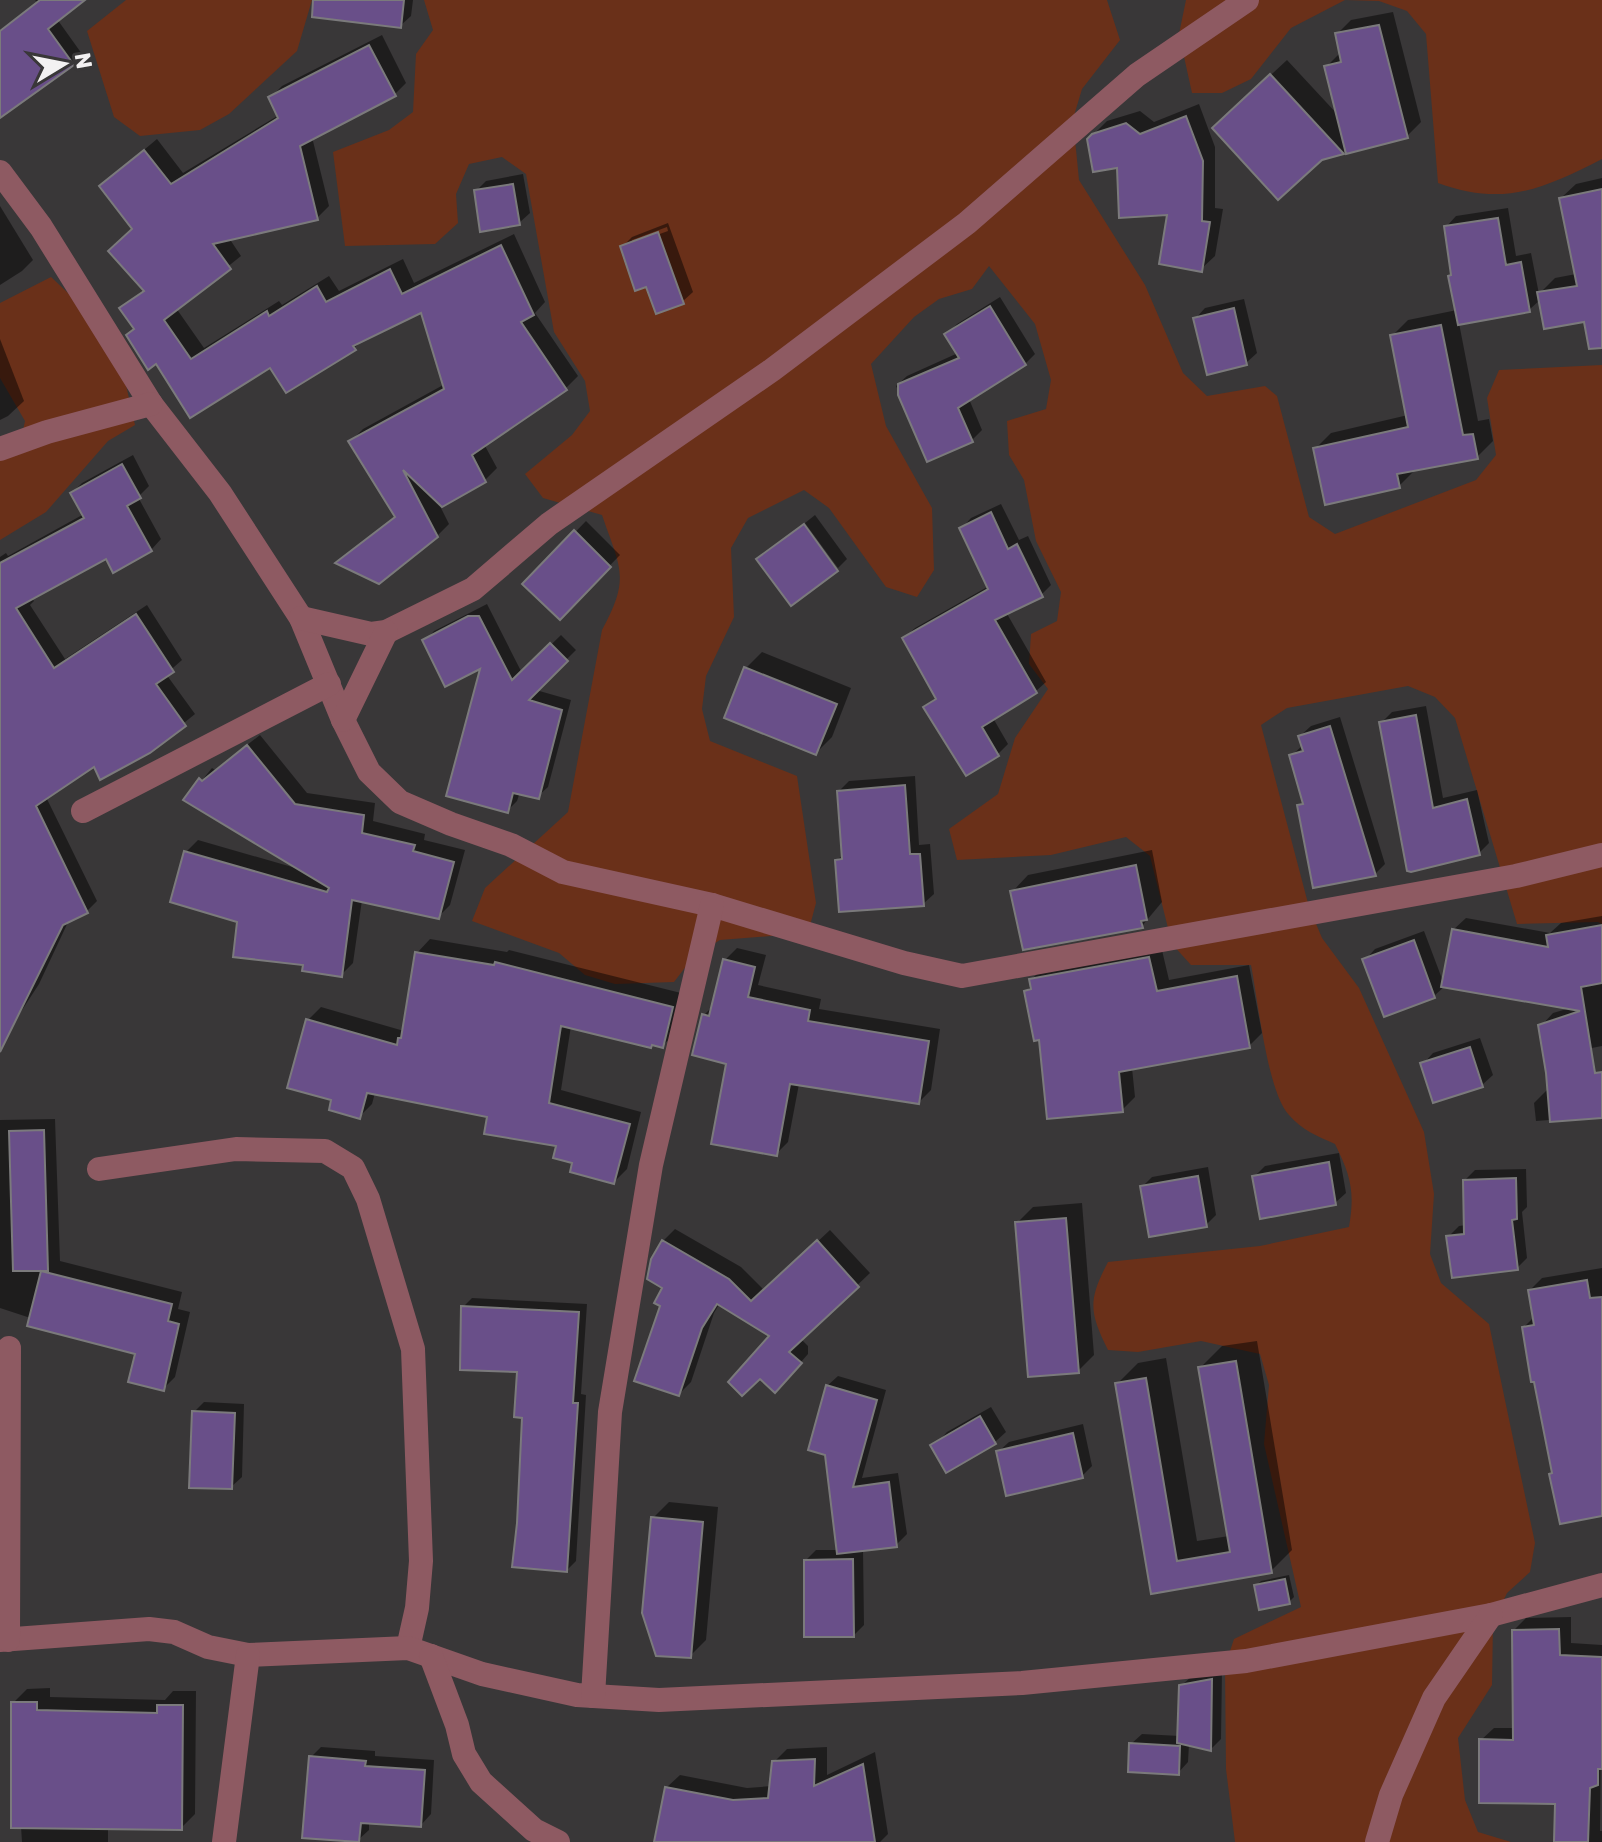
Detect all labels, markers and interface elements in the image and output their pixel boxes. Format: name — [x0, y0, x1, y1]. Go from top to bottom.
north arrow — [24, 24, 104, 104]
text: N — [69, 50, 98, 71]

